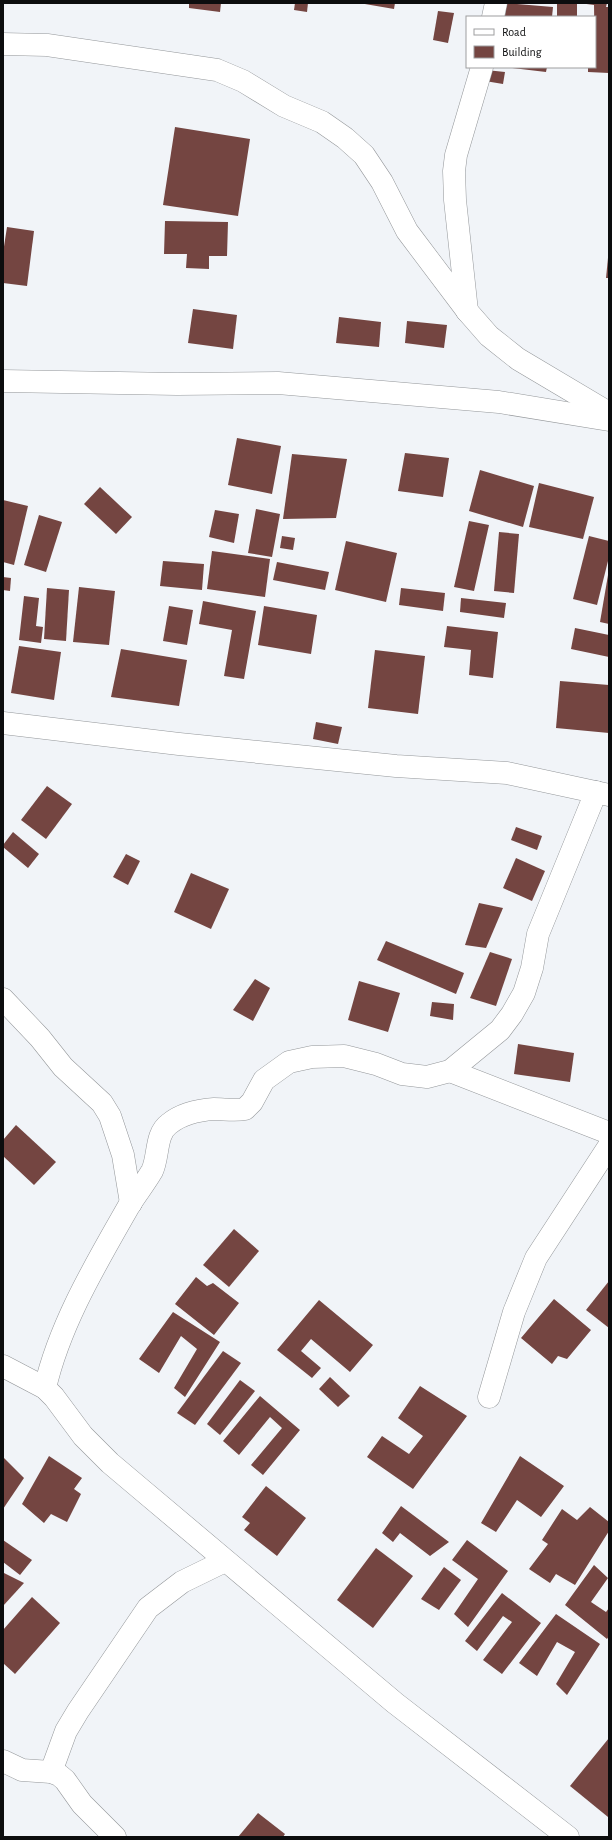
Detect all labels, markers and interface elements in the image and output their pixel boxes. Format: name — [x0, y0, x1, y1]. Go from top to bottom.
legend — [466, 16, 596, 68]
text: Road — [502, 26, 526, 38]
text: Building — [502, 46, 542, 58]

